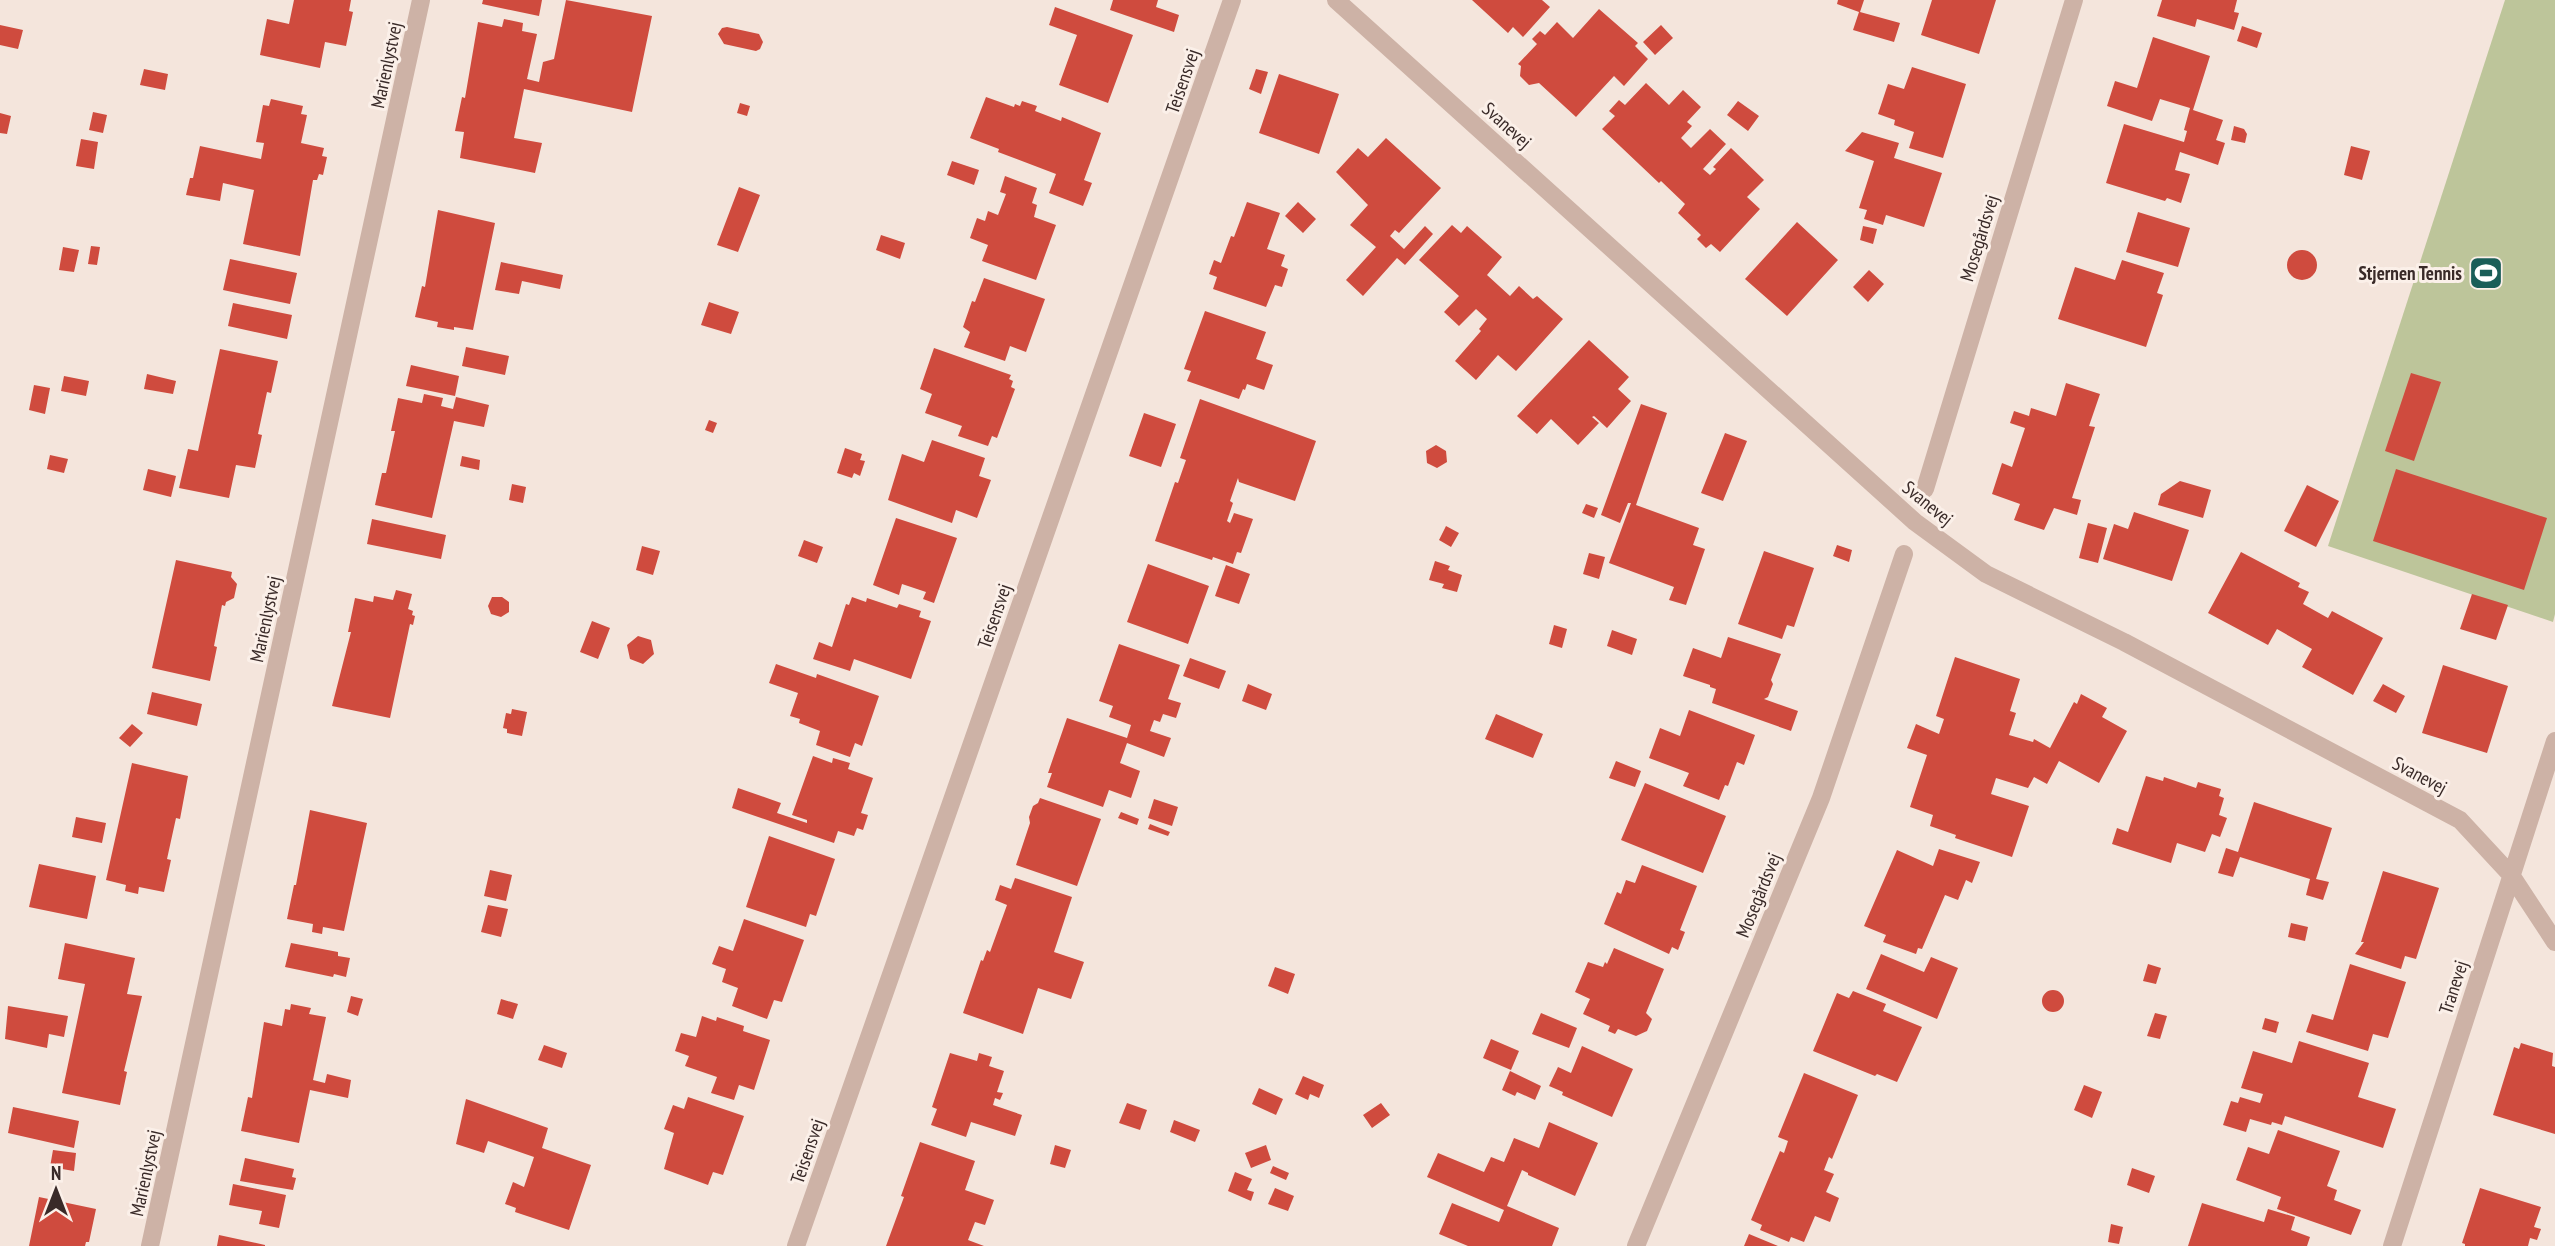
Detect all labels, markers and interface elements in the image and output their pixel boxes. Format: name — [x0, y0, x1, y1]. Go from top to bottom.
street label: Marienlystvej — [365, 20, 407, 110]
street label: Teisensvej — [1160, 45, 1204, 117]
street label: Svanevej — [1477, 97, 1537, 153]
street label: Mosegårdsvej — [1954, 192, 2004, 284]
sports icon: Stjernen Tennis — [2467, 254, 2505, 292]
place label: Stjernen Tennis — [2359, 261, 2462, 285]
street label: Svanevej — [1898, 475, 1958, 531]
street label: Marienlystvej — [244, 574, 286, 664]
street label: Teisensvej — [972, 580, 1016, 652]
street label: Svanevej — [2389, 751, 2451, 799]
street label: Mosegårdsvej — [1730, 849, 1786, 941]
street label: Tranevej — [2433, 957, 2473, 1017]
street label: Teisensvej — [785, 1115, 829, 1187]
street label: Marienlystvej — [124, 1128, 166, 1218]
north arrow — [21, 1155, 91, 1225]
text: N — [51, 1161, 61, 1185]

